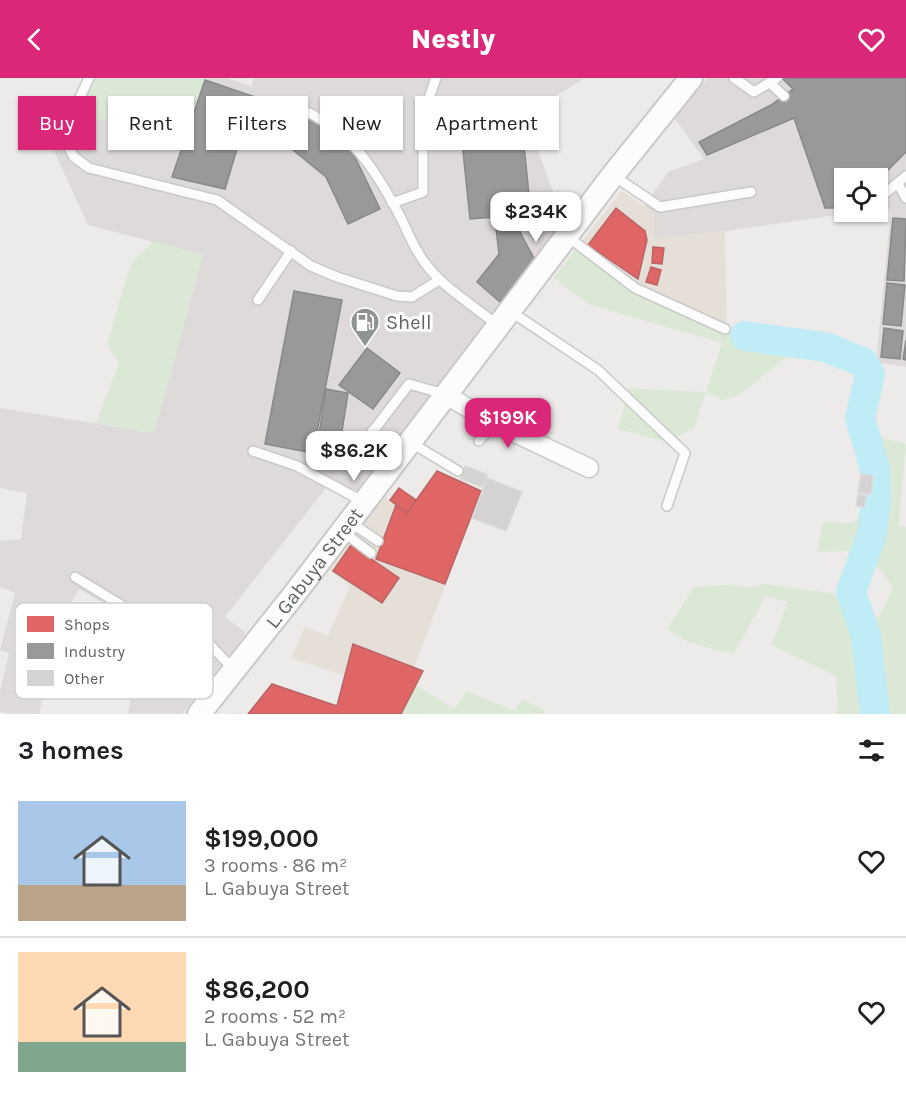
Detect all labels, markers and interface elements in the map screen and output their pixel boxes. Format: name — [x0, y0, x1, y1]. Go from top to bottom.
icon: back — [18, 23, 51, 56]
text: Nestly — [411, 23, 495, 55]
icon: heart — [855, 23, 888, 56]
chip: Buy — [18, 96, 96, 150]
chip: Rent — [108, 96, 194, 150]
chip: Filters — [206, 96, 308, 150]
chip: New — [320, 96, 403, 150]
chip: Apartment — [415, 96, 559, 150]
map controls — [834, 168, 888, 222]
button: locate — [834, 168, 888, 222]
pin: $234K — [494, 192, 578, 243]
text: $234K — [504, 200, 568, 223]
fuel station icon: Shell — [349, 306, 381, 348]
place label: Shell — [386, 311, 432, 334]
pin: $199K — [466, 398, 550, 449]
text: $199K — [479, 406, 537, 429]
pin: $86.2K — [305, 431, 403, 482]
text: $86.2K — [320, 439, 388, 462]
street label: L. Gabuya Street — [260, 503, 368, 633]
legend — [15, 603, 213, 699]
text: Shops — [64, 615, 110, 634]
text: Industry — [64, 642, 126, 661]
text: Other — [64, 669, 104, 688]
icon: filters — [855, 734, 888, 767]
text: 3 homes — [18, 735, 124, 766]
text: $199,000 — [204, 823, 319, 854]
icon: home — [66, 825, 138, 897]
icon: heart — [855, 845, 888, 878]
text: 3 rooms · 86 m² — [204, 854, 347, 877]
text: L. Gabuya Street — [204, 877, 350, 900]
text: $86,200 — [204, 974, 310, 1005]
icon: home — [66, 976, 138, 1048]
icon: heart — [855, 996, 888, 1029]
text: 2 rooms · 52 m² — [204, 1005, 346, 1028]
text: L. Gabuya Street — [204, 1028, 350, 1051]

